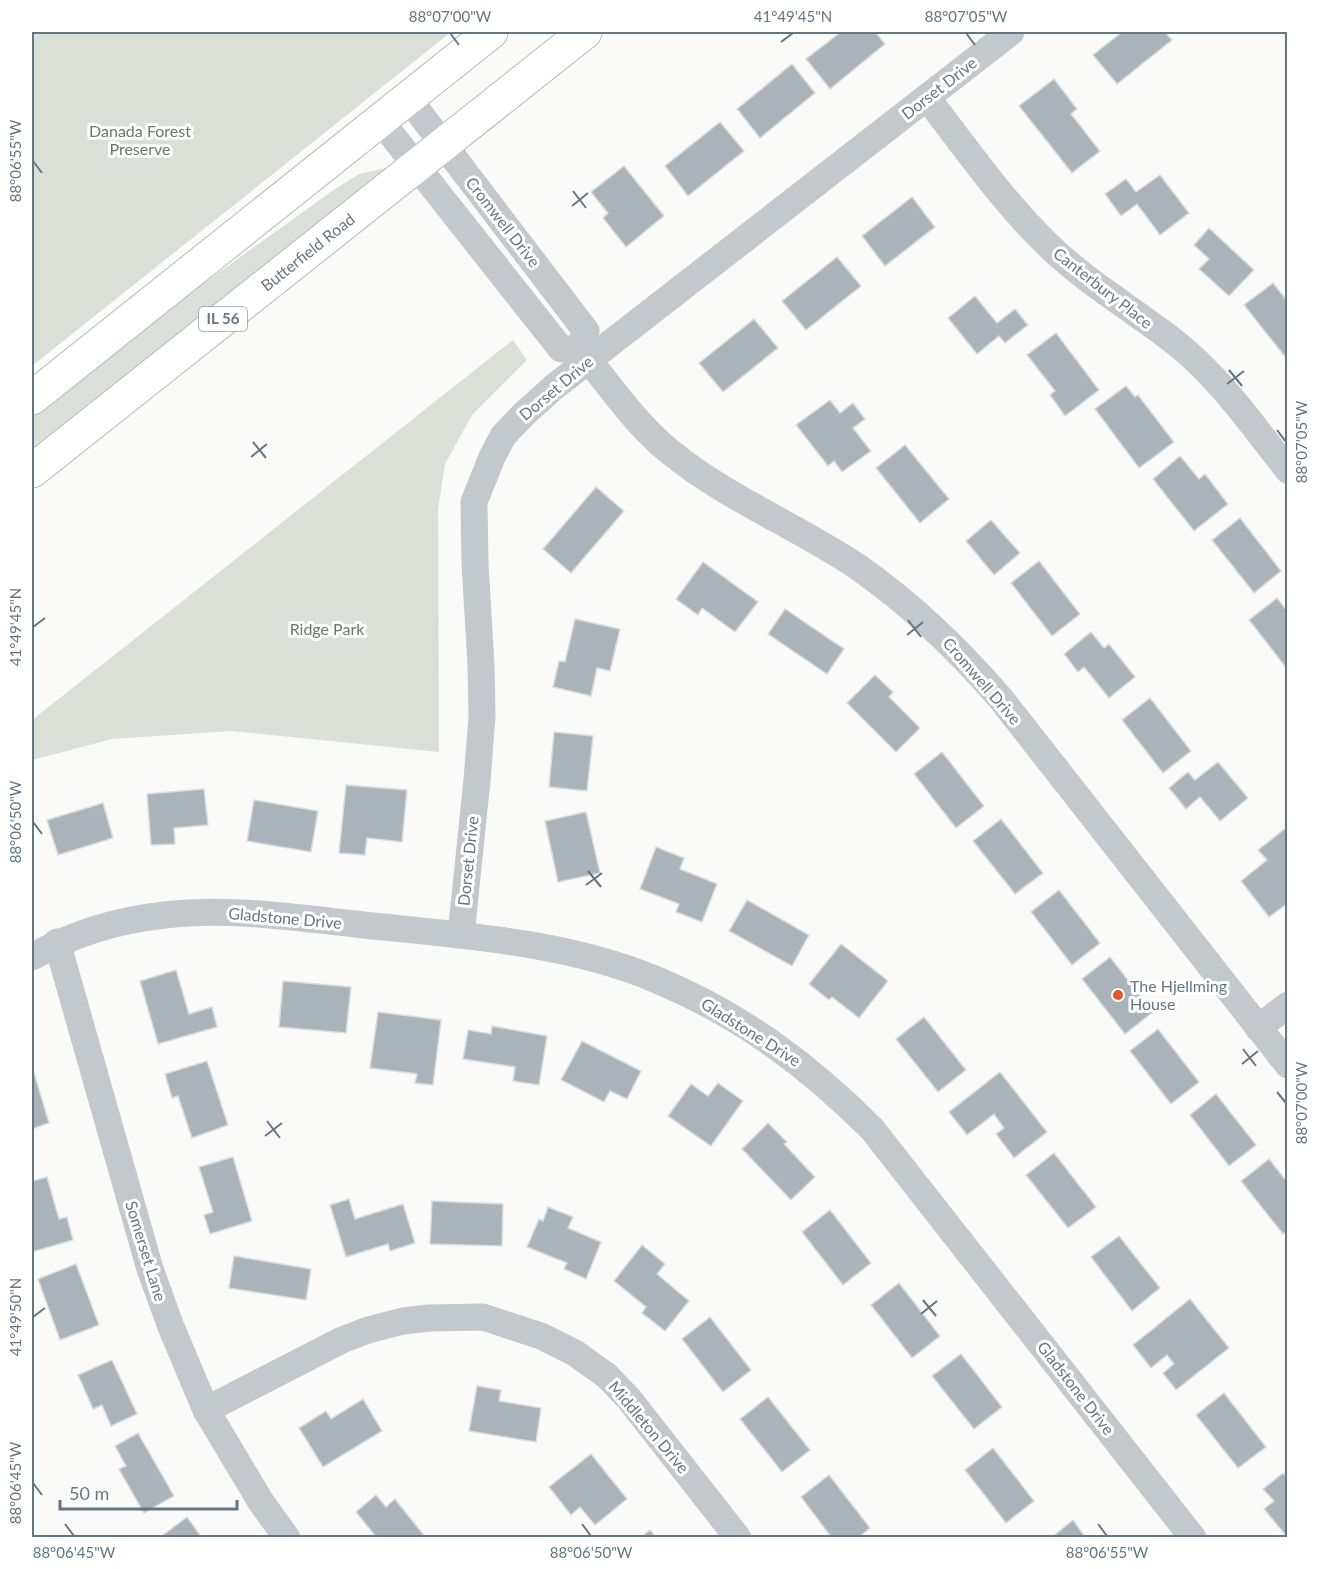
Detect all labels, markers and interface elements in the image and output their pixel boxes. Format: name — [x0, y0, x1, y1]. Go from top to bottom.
text: 88°07'00"W — [409, 7, 492, 25]
text: 41°49'45"N — [754, 7, 832, 25]
text: 88°07'05"W — [925, 7, 1008, 25]
street label: Dorset Drive — [897, 52, 980, 123]
text: 88°06'55"W — [6, 119, 24, 202]
park label: Danada Forest Preserve — [89, 121, 191, 158]
street label: Cromwell Drive — [462, 173, 544, 270]
street label: Butterfield Road — [257, 209, 358, 295]
street label: Canterbury Place — [1050, 243, 1157, 332]
road number: IL 56 — [199, 307, 247, 331]
street label: Dorset Drive — [515, 351, 596, 424]
text: 88°07'05"W — [1292, 400, 1310, 483]
text: 41°49'45"N — [6, 588, 24, 666]
park label: Ridge Park — [290, 619, 365, 638]
street label: Cromwell Drive — [939, 633, 1025, 728]
text: 88°06'50"W — [6, 780, 24, 863]
street label: Dorset Drive — [453, 815, 482, 907]
street label: Gladstone Drive — [228, 903, 342, 932]
place label: The Hjellming House — [1130, 976, 1227, 1013]
marker: The Hjellming House — [1111, 988, 1125, 1002]
street label: Gladstone Drive — [698, 993, 804, 1070]
text: 88°07'00"W — [1292, 1061, 1310, 1144]
street label: Somerset Lane — [122, 1198, 171, 1303]
text: 41°49'50"N — [6, 1278, 24, 1356]
street label: Gladstone Drive — [1034, 1337, 1119, 1438]
street label: Middleton Drive — [605, 1377, 693, 1477]
text: 88°06'45"W — [6, 1441, 24, 1524]
scale bar — [60, 1473, 237, 1511]
text: 50 m — [69, 1482, 109, 1504]
text: 88°06'45"W — [33, 1543, 116, 1561]
text: 88°06'50"W — [550, 1543, 633, 1561]
text: 88°06'55"W — [1066, 1543, 1149, 1561]

